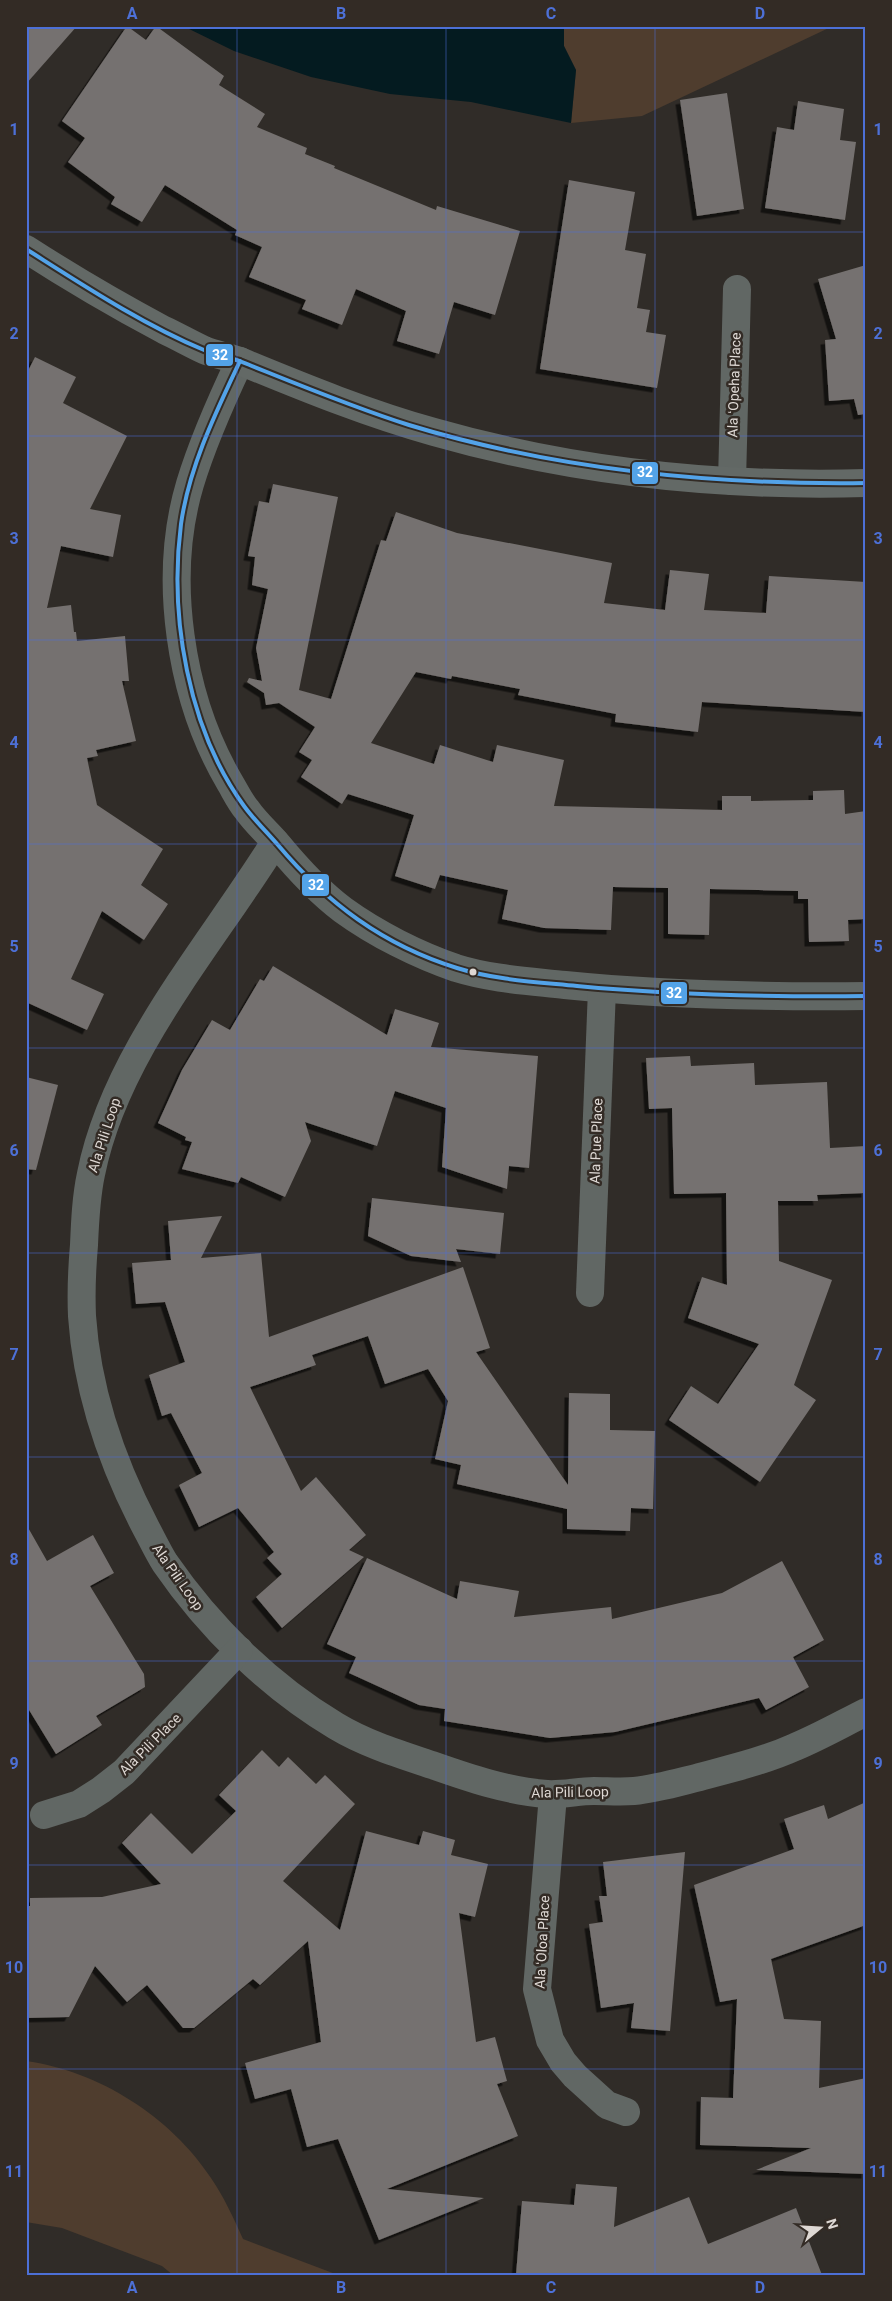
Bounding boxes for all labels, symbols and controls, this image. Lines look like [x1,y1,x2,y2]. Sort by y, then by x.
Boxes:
text: A [127,4,138,23]
text: B [336,4,346,23]
text: C [546,4,556,23]
text: D [755,4,765,23]
text: 1 [9,120,19,139]
text: 1 [873,120,883,139]
text: 2 [9,324,19,343]
text: 2 [873,324,883,343]
street label: Ala ʻOpeha Place [724,332,744,438]
line badge: 32 [205,343,234,367]
text: 32 [212,347,228,363]
line badge: 32 [631,461,659,485]
text: 32 [637,464,653,480]
text: 3 [9,529,19,548]
text: 3 [873,529,883,548]
text: 4 [9,733,19,752]
text: 4 [873,733,883,752]
line badge: 32 [301,873,330,897]
text: 32 [308,877,324,893]
text: 5 [9,937,19,956]
text: 5 [873,937,883,956]
unlabelled marker [468,967,478,977]
line badge: 32 [660,981,688,1005]
text: 32 [666,985,682,1001]
street label: Ala Pili Loop [84,1096,124,1174]
street label: Ala Pue Place [587,1098,605,1184]
text: 6 [9,1141,19,1160]
text: 6 [873,1141,883,1160]
text: 7 [9,1345,19,1364]
text: 7 [873,1345,883,1364]
street label: Ala Pili Loop [149,1541,207,1613]
text: 8 [9,1550,19,1569]
text: 8 [873,1550,883,1569]
street label: Ala Pili Place [116,1710,184,1778]
text: 9 [9,1754,19,1773]
text: 9 [873,1754,883,1773]
street label: Ala Pili Loop [531,1783,609,1801]
street label: Ala ʻOloa Place [532,1895,552,1989]
text: 10 [5,1958,23,1977]
text: 10 [869,1958,887,1977]
text: 11 [5,2162,23,2181]
text: 11 [869,2162,887,2181]
north arrow [794,2204,844,2254]
text: N [823,2217,842,2231]
text: A [127,2278,138,2297]
text: B [336,2278,346,2297]
text: C [546,2278,556,2297]
text: D [755,2278,765,2297]

